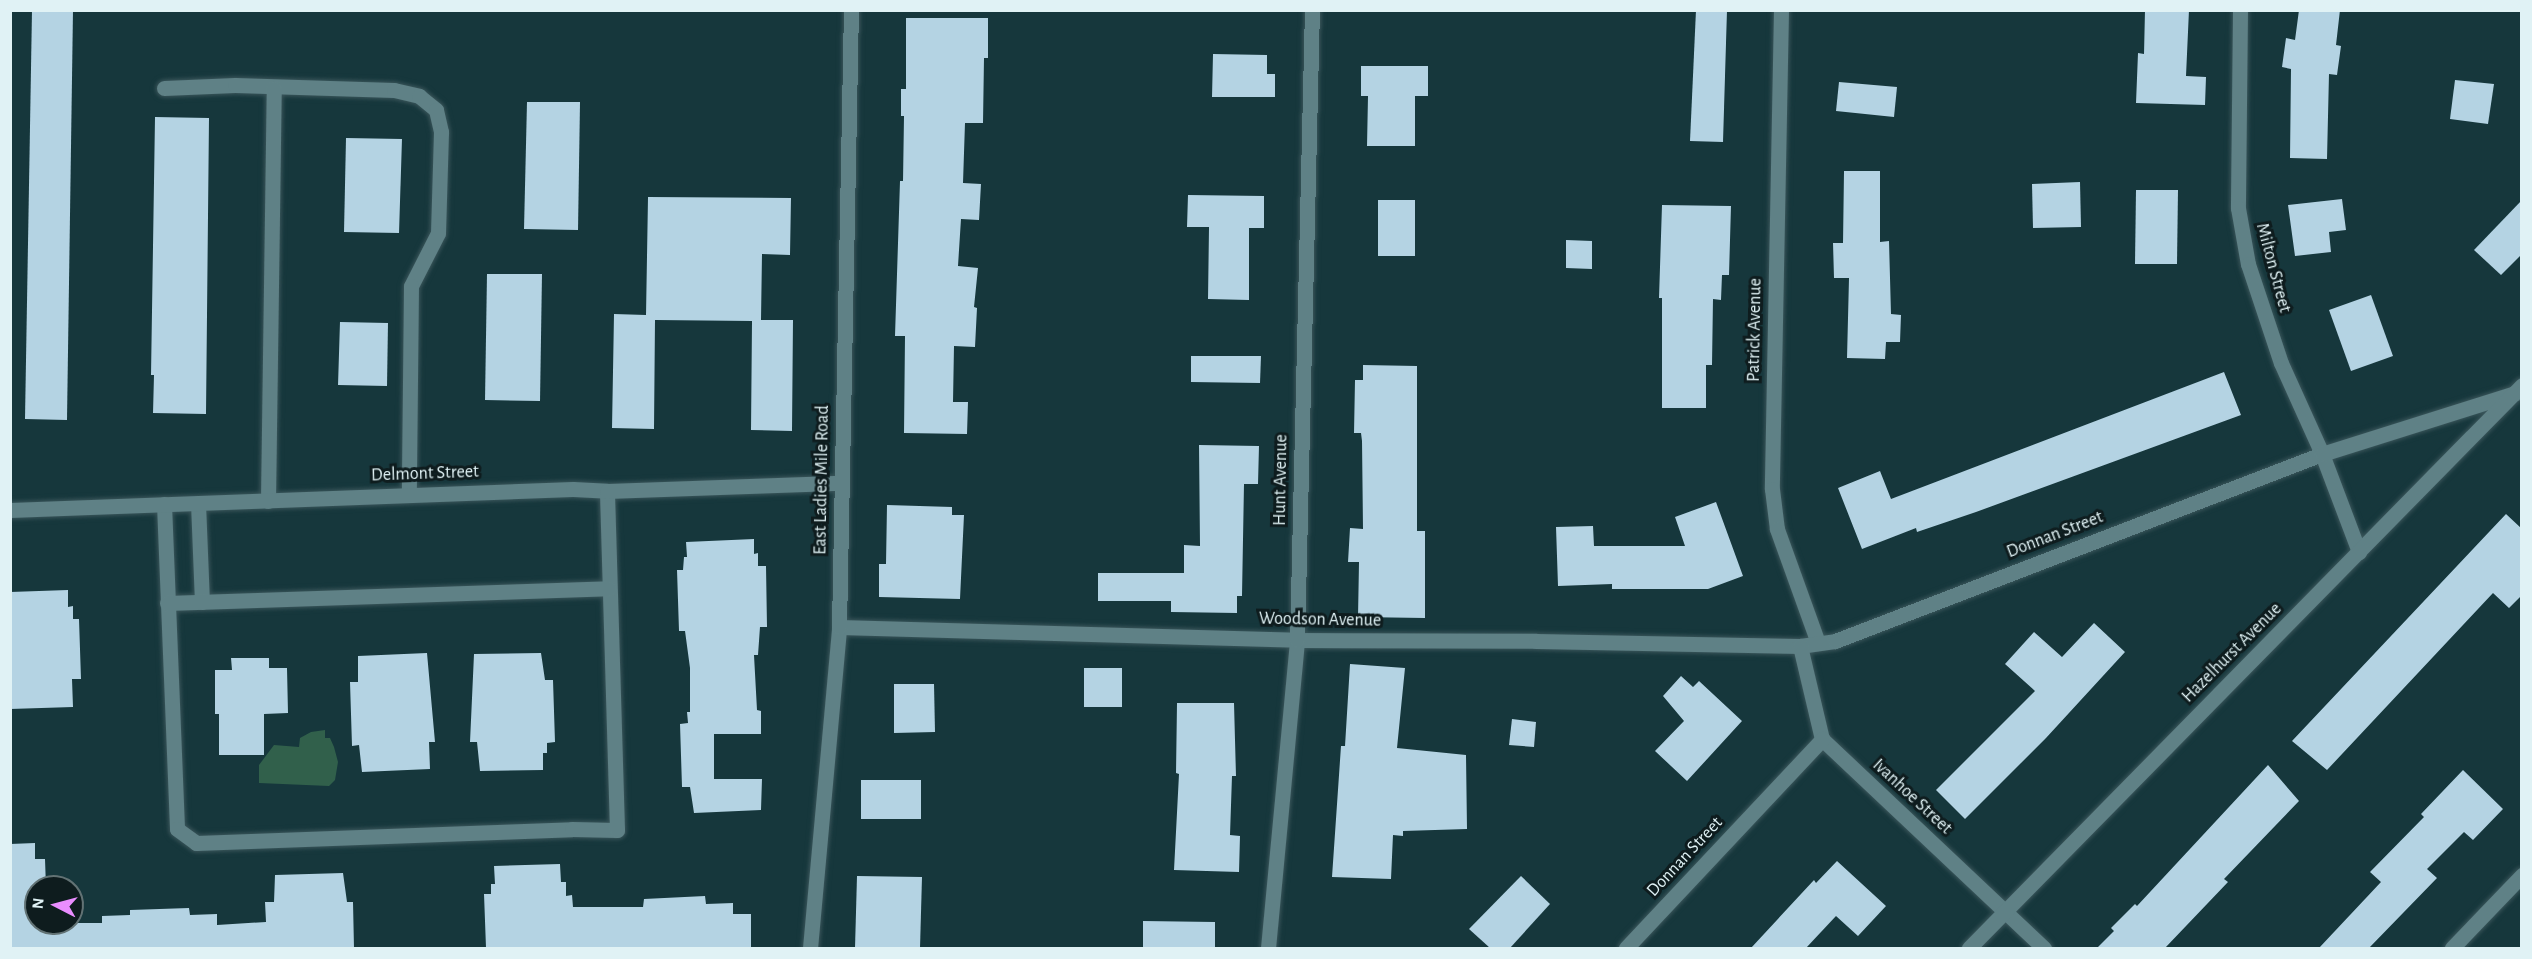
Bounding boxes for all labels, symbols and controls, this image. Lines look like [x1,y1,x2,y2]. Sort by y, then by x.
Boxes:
street label: Milton Street [2251,221,2295,315]
street label: Patrick Avenue [1743,278,1767,382]
street label: East Ladies Mile Road [810,405,834,555]
street label: Hunt Avenue [1269,434,1293,526]
street label: Delmont Street [371,461,479,487]
street label: Donnan Street [2004,507,2106,563]
street label: Hazelhurst Avenue [2178,599,2286,707]
street label: Woodson Avenue [1259,608,1381,632]
street label: Ivanhoe Street [1868,755,1956,839]
street label: Donnan Street [1643,813,1727,901]
north arrow [24,875,84,935]
text: N [30,897,47,910]

